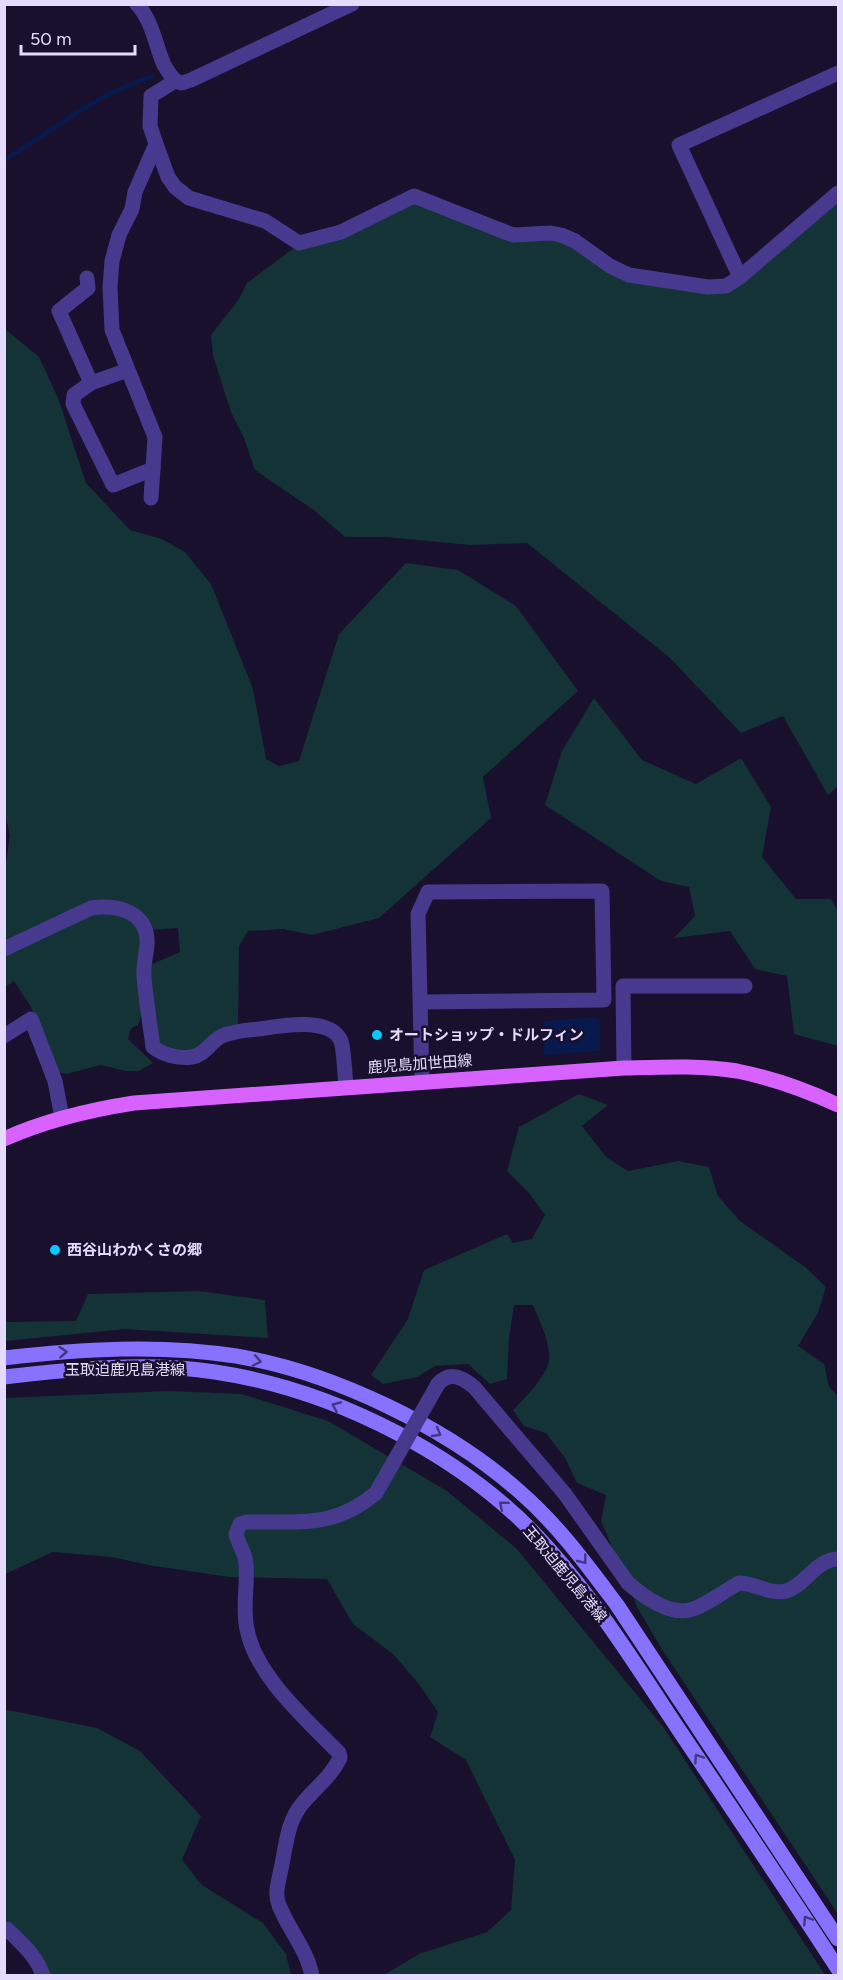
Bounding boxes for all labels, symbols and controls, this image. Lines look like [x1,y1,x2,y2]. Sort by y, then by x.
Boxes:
scale bar [21,18,135,56]
text: 50 m [30,28,72,50]
place label: オートショップ・ドルフィン [389,1026,584,1044]
marker: オートショップ・ドルフィン [370,1028,384,1042]
street label: 鹿児島加世田線 [367,1051,473,1077]
place label: 西谷山わかくさの郷 [67,1241,202,1259]
marker: 西谷山わかくさの郷 [48,1243,62,1257]
one-way arrow [58,1345,67,1358]
one-way arrow [252,1354,262,1367]
street label: 玉取迫鹿児島港線 [65,1361,185,1379]
one-way arrow [331,1401,342,1413]
one-way arrow [431,1426,441,1438]
one-way arrow [499,1501,510,1512]
street label: 玉取迫鹿児島港線 [520,1522,610,1626]
one-way arrow [576,1553,587,1564]
one-way arrow [694,1754,705,1765]
one-way arrow [802,1916,814,1926]

